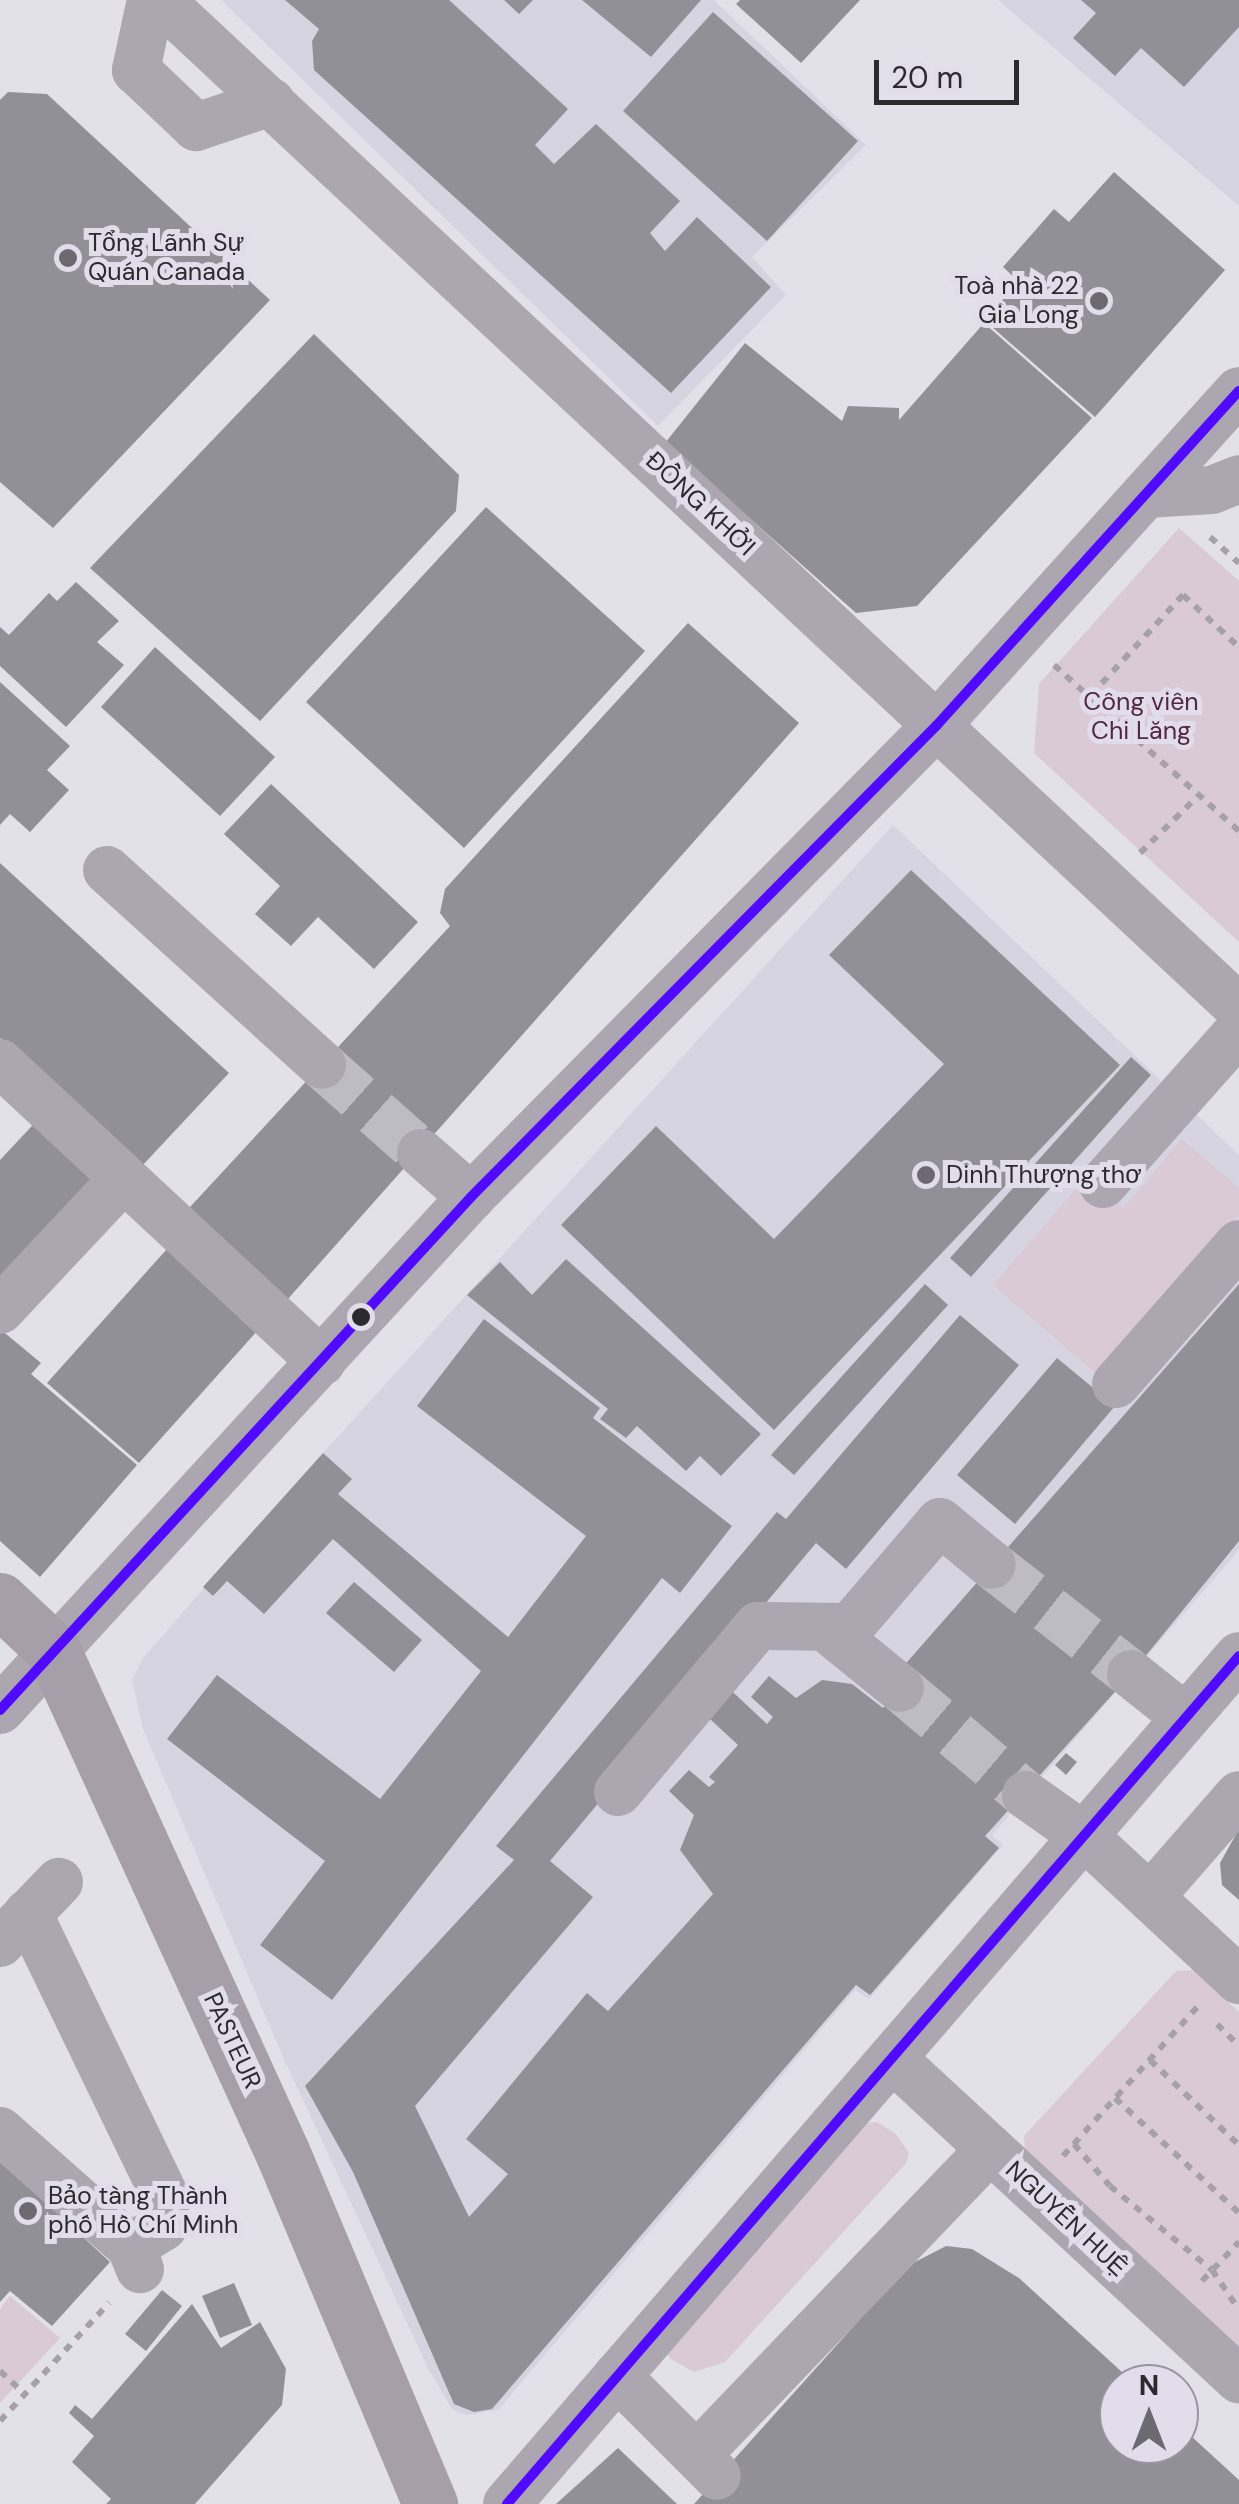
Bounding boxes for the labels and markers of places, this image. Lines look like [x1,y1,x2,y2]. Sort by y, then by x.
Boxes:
place label: Tổng Lãnh Sự Quán Canada [88,229,245,288]
marker: Tổng Lãnh Sự Quán Canada [57,247,79,269]
place label: Toà nhà 22 Gia Long [954,272,1079,331]
marker: Toà nhà 22 Gia Long [1088,290,1110,312]
place label: Dinh Thượng thơ [946,1160,1142,1190]
marker: Dinh Thượng thơ [915,1164,937,1186]
unlabelled marker [351,1307,371,1327]
place label: Bảo tàng Thành phố Hồ Chí Minh [48,2182,238,2241]
marker: Bảo tàng Thành phố Hồ Chí Minh [17,2200,39,2222]

